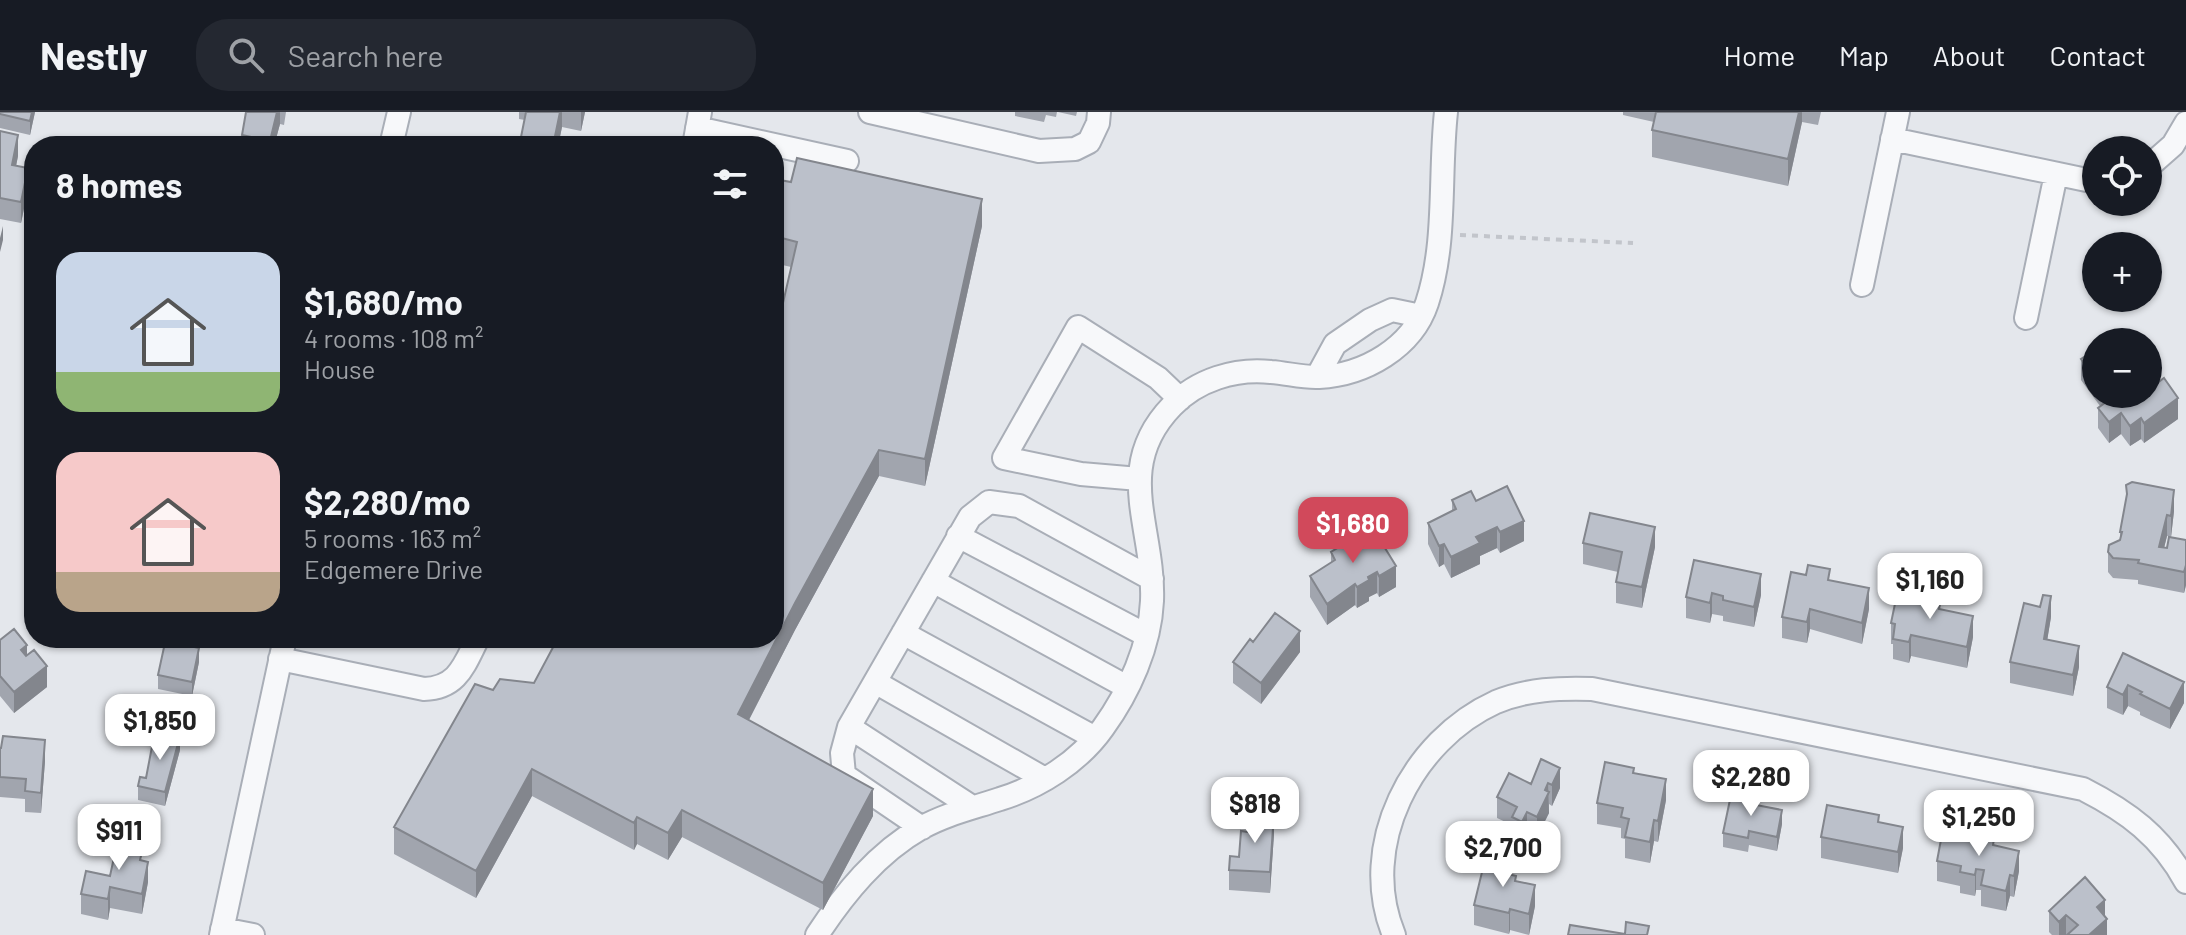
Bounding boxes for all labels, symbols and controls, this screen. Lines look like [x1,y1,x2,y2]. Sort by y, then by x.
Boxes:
search box [196,19,756,91]
text: Nestly [40,32,148,78]
icon: search [224,33,268,77]
text: Search here [288,37,444,73]
text: Home [1724,38,1795,72]
text: Map [1839,38,1889,72]
text: About [1933,38,2005,72]
text: Contact [2049,38,2146,72]
map controls [2082,136,2162,408]
button: locate [2082,136,2162,216]
icon: filters [708,162,752,206]
text: 8 homes [56,164,182,205]
button: + [2082,232,2162,312]
text: $1,680/mo [304,281,463,322]
icon: home [120,284,216,380]
text: 4 rooms · 108 m² [304,322,484,353]
button: − [2082,328,2162,408]
text: House [304,353,375,384]
text: $2,280/mo [304,481,471,522]
icon: home [120,484,216,580]
pin: $1,680 [1288,497,1418,565]
text: $1,680 [1316,507,1390,538]
text: 5 rooms · 163 m² [304,522,481,553]
text: Edgemere Drive [304,553,483,584]
pin: $1,160 [1865,553,1995,621]
text: $1,160 [1896,563,1964,594]
pin: $1,850 [95,694,225,762]
text: $1,850 [123,704,197,735]
pin: $2,280 [1686,750,1816,818]
text: $2,280 [1711,760,1791,791]
pin: $818 [1208,777,1302,845]
text: $818 [1229,787,1281,818]
pin: $1,250 [1914,790,2044,858]
text: $1,250 [1942,800,2016,831]
pin: $911 [72,804,166,872]
text: $911 [96,814,142,845]
pin: $2,700 [1438,821,1568,889]
text: $2,700 [1464,831,1542,862]

